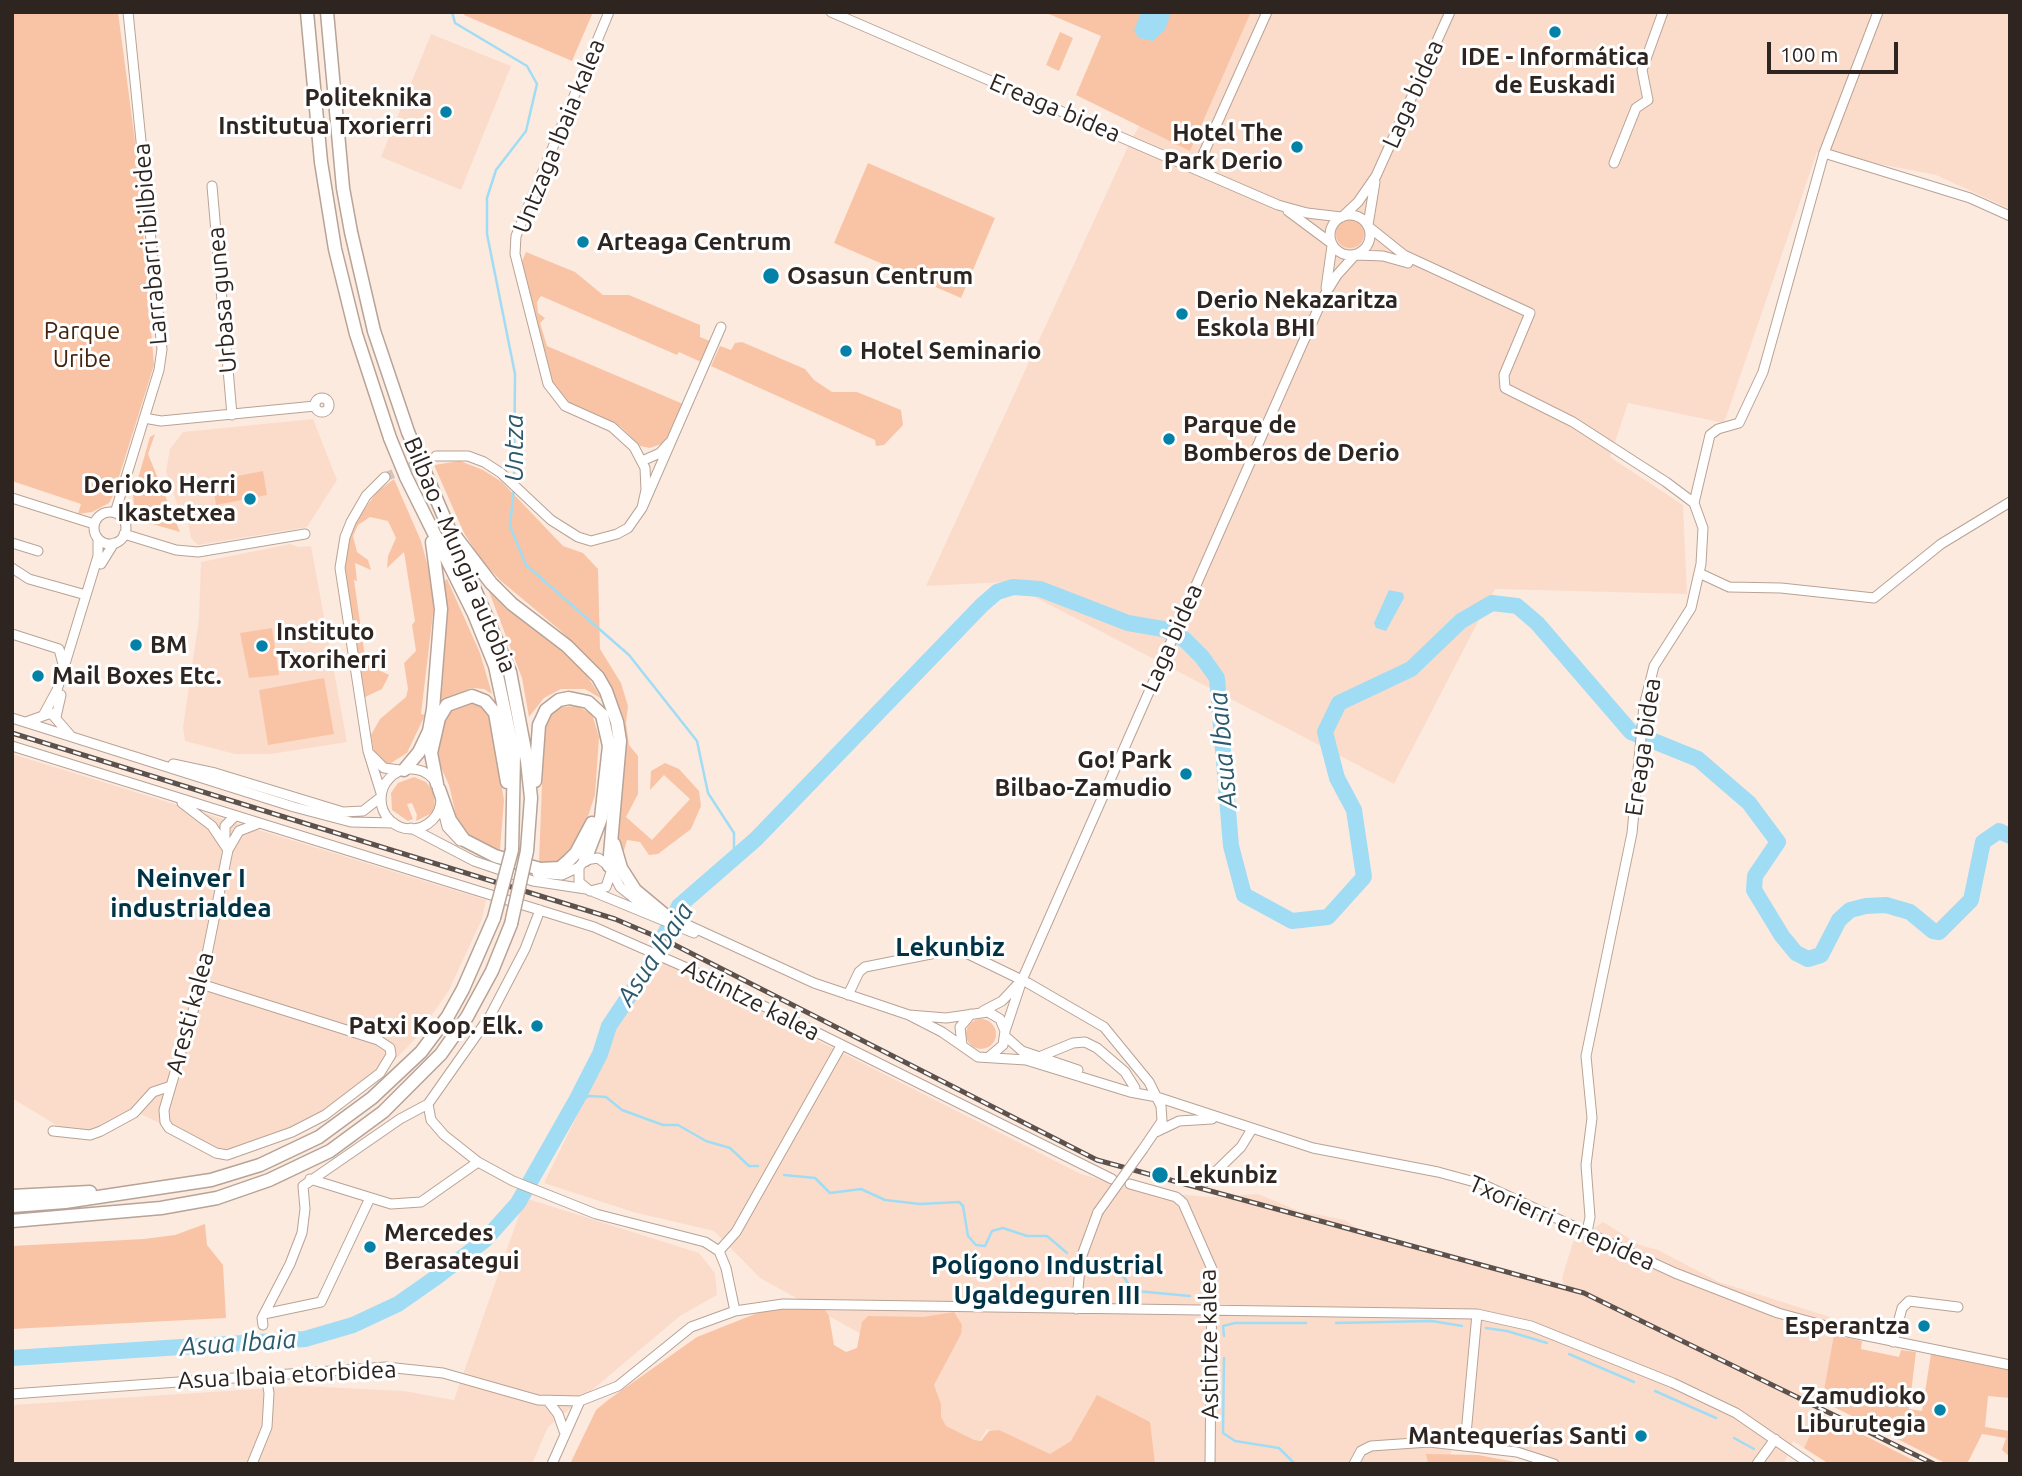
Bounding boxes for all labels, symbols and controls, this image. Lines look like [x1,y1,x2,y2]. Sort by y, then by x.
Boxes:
marker: IDE - Informática de Euskadi [1547,24,1563,40]
scale bar [1770,28,1901,72]
street label: Untzaga Ibaia kalea [507,35,611,237]
street label: Laga bidea [1376,35,1450,153]
text: 100 m [1780,42,1838,66]
place label: IDE - Informática de Euskadi [1461,43,1649,99]
street label: Ereaga bidea [985,68,1125,148]
place label: Politeknika Institutua Txorierri [218,84,432,140]
marker: Politeknika Institutua Txorierri [438,104,454,120]
place label: Hotel The Park Derio [1164,119,1283,175]
marker: Hotel The Park Derio [1289,139,1305,155]
street label: Larrabarri ibilbidea [127,142,173,346]
street label: Urbasa gunea [201,226,243,374]
place label: Arteaga Centrum [597,228,791,256]
marker: Arteaga Centrum [575,234,591,250]
place label: Osasun Centrum [787,262,973,290]
marker: Osasun Centrum [761,266,781,286]
place label: Derio Nekazaritza Eskola BHI [1196,286,1398,342]
marker: Derio Nekazaritza Eskola BHI [1174,306,1190,322]
park label: Parque Uribe [44,317,120,373]
place label: Hotel Seminario [860,337,1041,365]
marker: Hotel Seminario [838,343,854,359]
place label: Parque de Bomberos de Derio [1183,411,1400,467]
water label: Untza [498,414,530,482]
marker: Parque de Bomberos de Derio [1161,431,1177,447]
street label: Bilbao - Mungia autobia [397,433,523,677]
place label: Derioko Herri Ikastetxea [83,471,236,527]
marker: Derioko Herri Ikastetxea [242,491,258,507]
street label: Laga bidea [1135,579,1209,697]
place label: Instituto Txoriherri [276,618,387,674]
place label: BM [150,631,187,659]
marker: BM [128,637,144,653]
marker: Instituto Txoriherri [254,638,270,654]
place label: Mail Boxes Etc. [52,662,222,690]
marker: Mail Boxes Etc. [30,668,46,684]
street label: Ereaga bidea [1619,676,1667,818]
water label: Asua Ibaia [1202,690,1244,810]
place label: Go! Park Bilbao-Zamudio [995,746,1172,802]
marker: Go! Park Bilbao-Zamudio [1178,766,1194,782]
district label: Neinver I industrialdea [110,862,272,924]
water label: Asua Ibaia [610,896,700,1012]
district label: Lekunbiz [895,931,1005,963]
street label: Aresti kalea [160,949,220,1077]
street label: Astintze kalea [677,953,825,1047]
place label: Patxi Koop. Elk. [348,1012,523,1040]
marker: Patxi Koop. Elk. [529,1018,545,1034]
place label: Lekunbiz [1176,1161,1277,1189]
marker: Lekunbiz [1150,1165,1170,1185]
street label: Txorierri errepidea [1464,1169,1660,1277]
place label: Mercedes Berasategui [384,1219,519,1275]
marker: Mercedes Berasategui [362,1239,378,1255]
district label: Polígono Industrial Ugaldeguren III [931,1249,1163,1310]
street label: Astintze kalea [1193,1268,1225,1420]
place label: Esperantza [1785,1312,1910,1340]
marker: Esperantza [1916,1318,1932,1334]
water label: Asua Ibaia [179,1323,297,1363]
street label: Asua Ibaia etorbidea [177,1355,397,1395]
place label: Zamudioko Liburutegia [1796,1382,1926,1438]
marker: Zamudioko Liburutegia [1932,1402,1948,1418]
place label: Mantequerías Santi [1408,1422,1627,1450]
marker: Mantequerías Santi [1633,1428,1649,1444]

